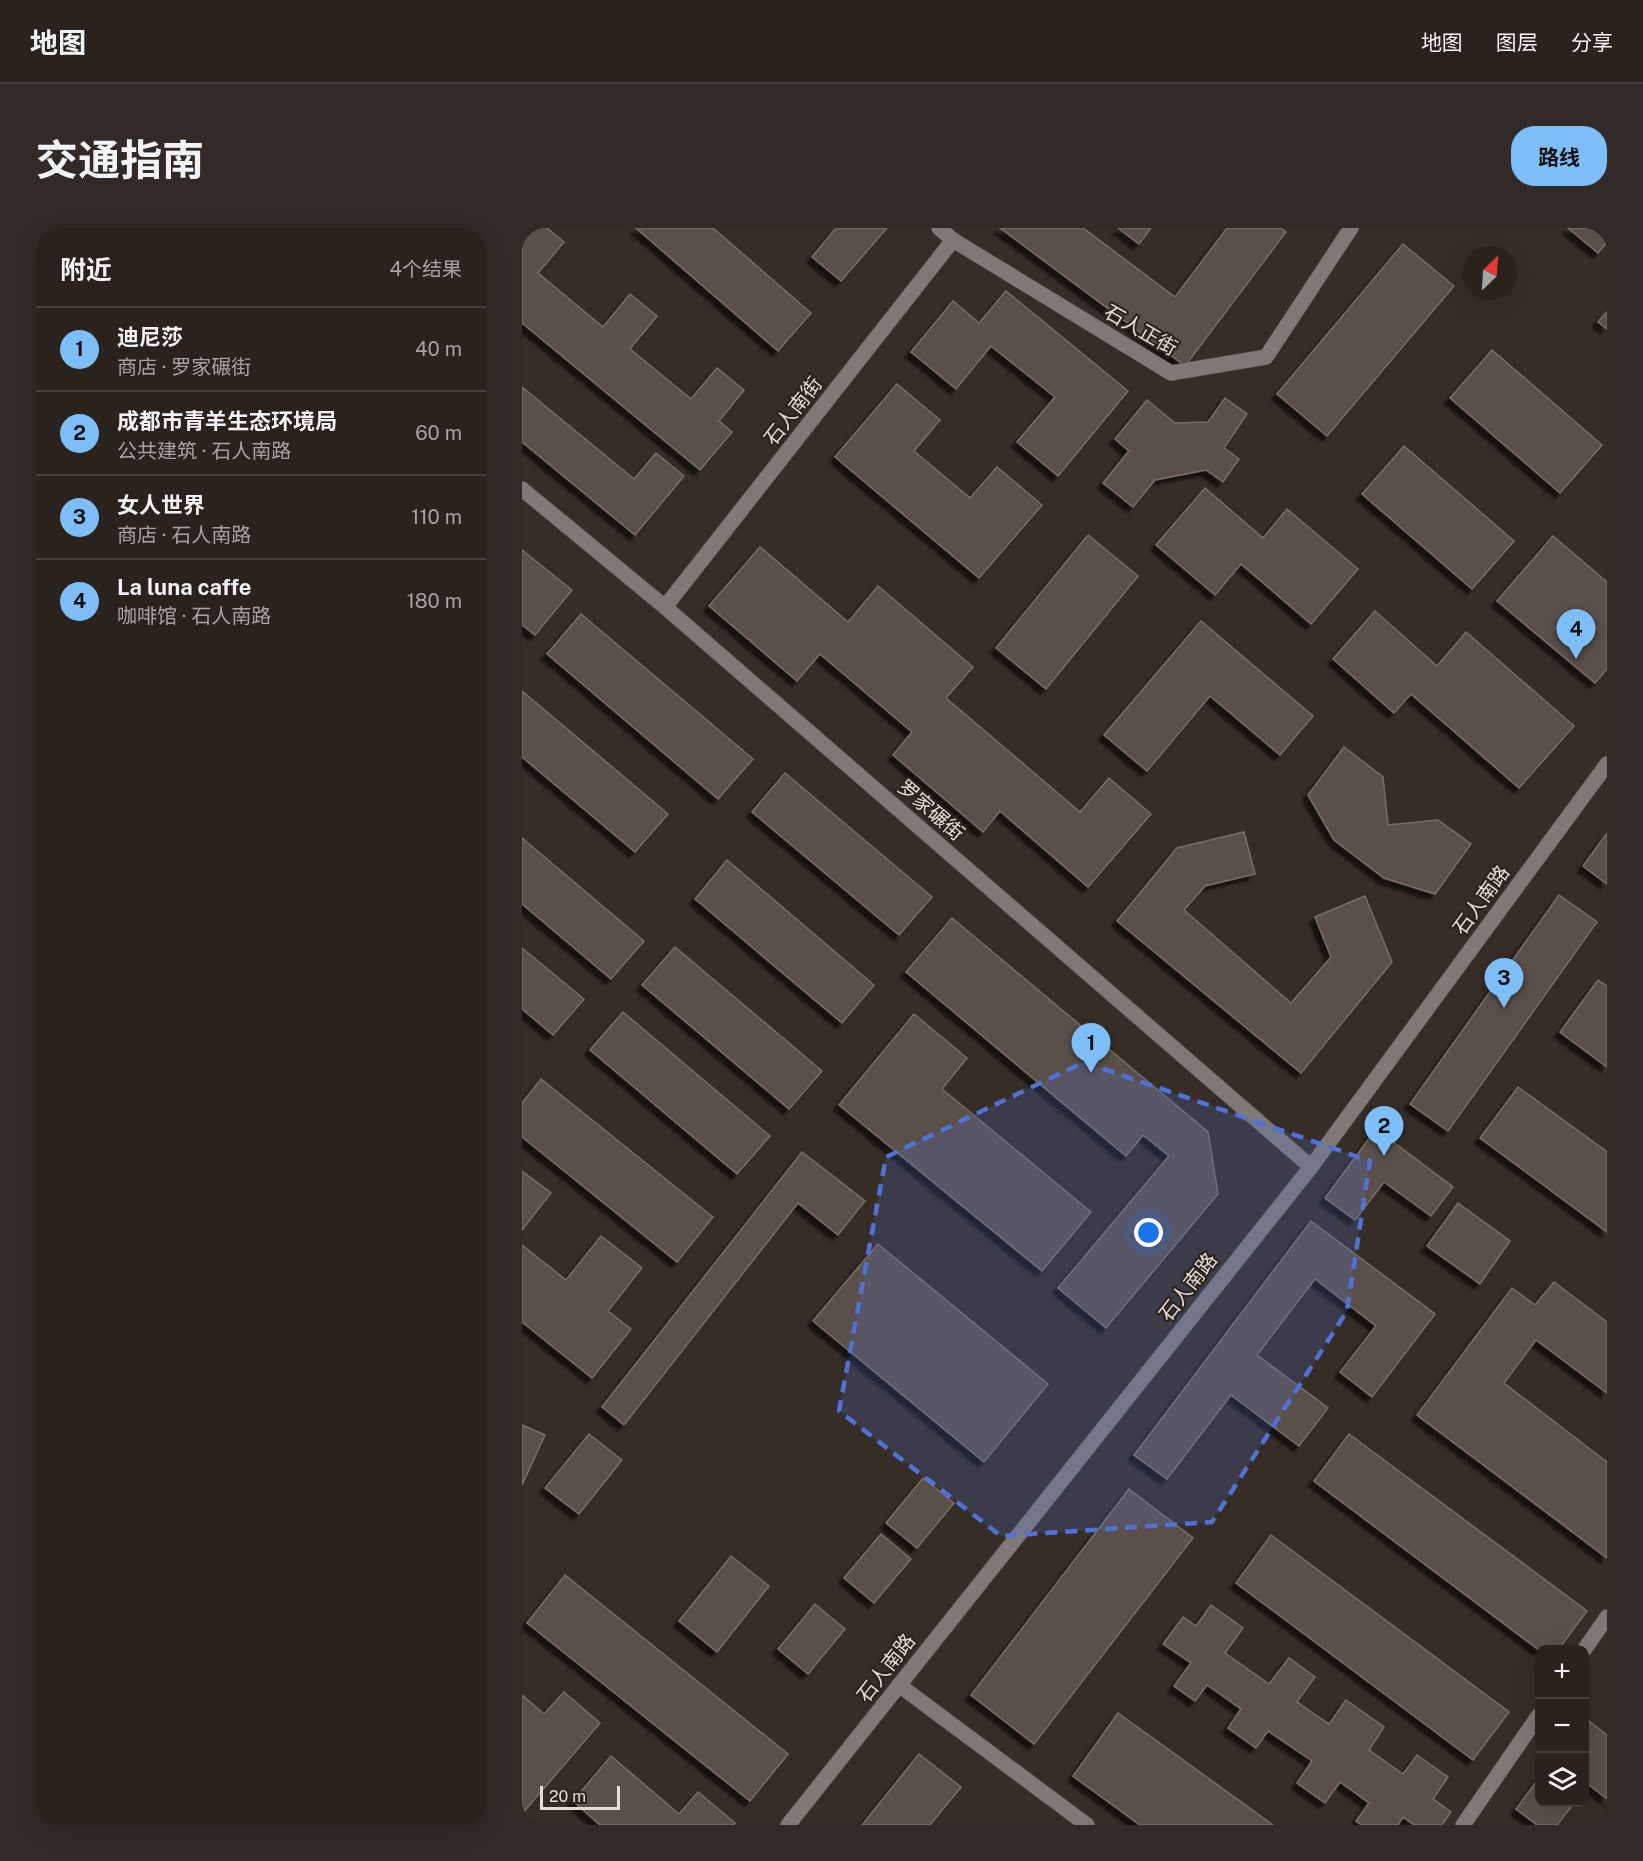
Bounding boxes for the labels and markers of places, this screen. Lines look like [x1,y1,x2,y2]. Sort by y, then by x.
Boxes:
pin: 4 [1556,610,1596,659]
pin: 3 [1484,958,1524,1008]
pin: 1 [1072,1024,1110,1073]
pin: 2 [1364,1106,1404,1156]

